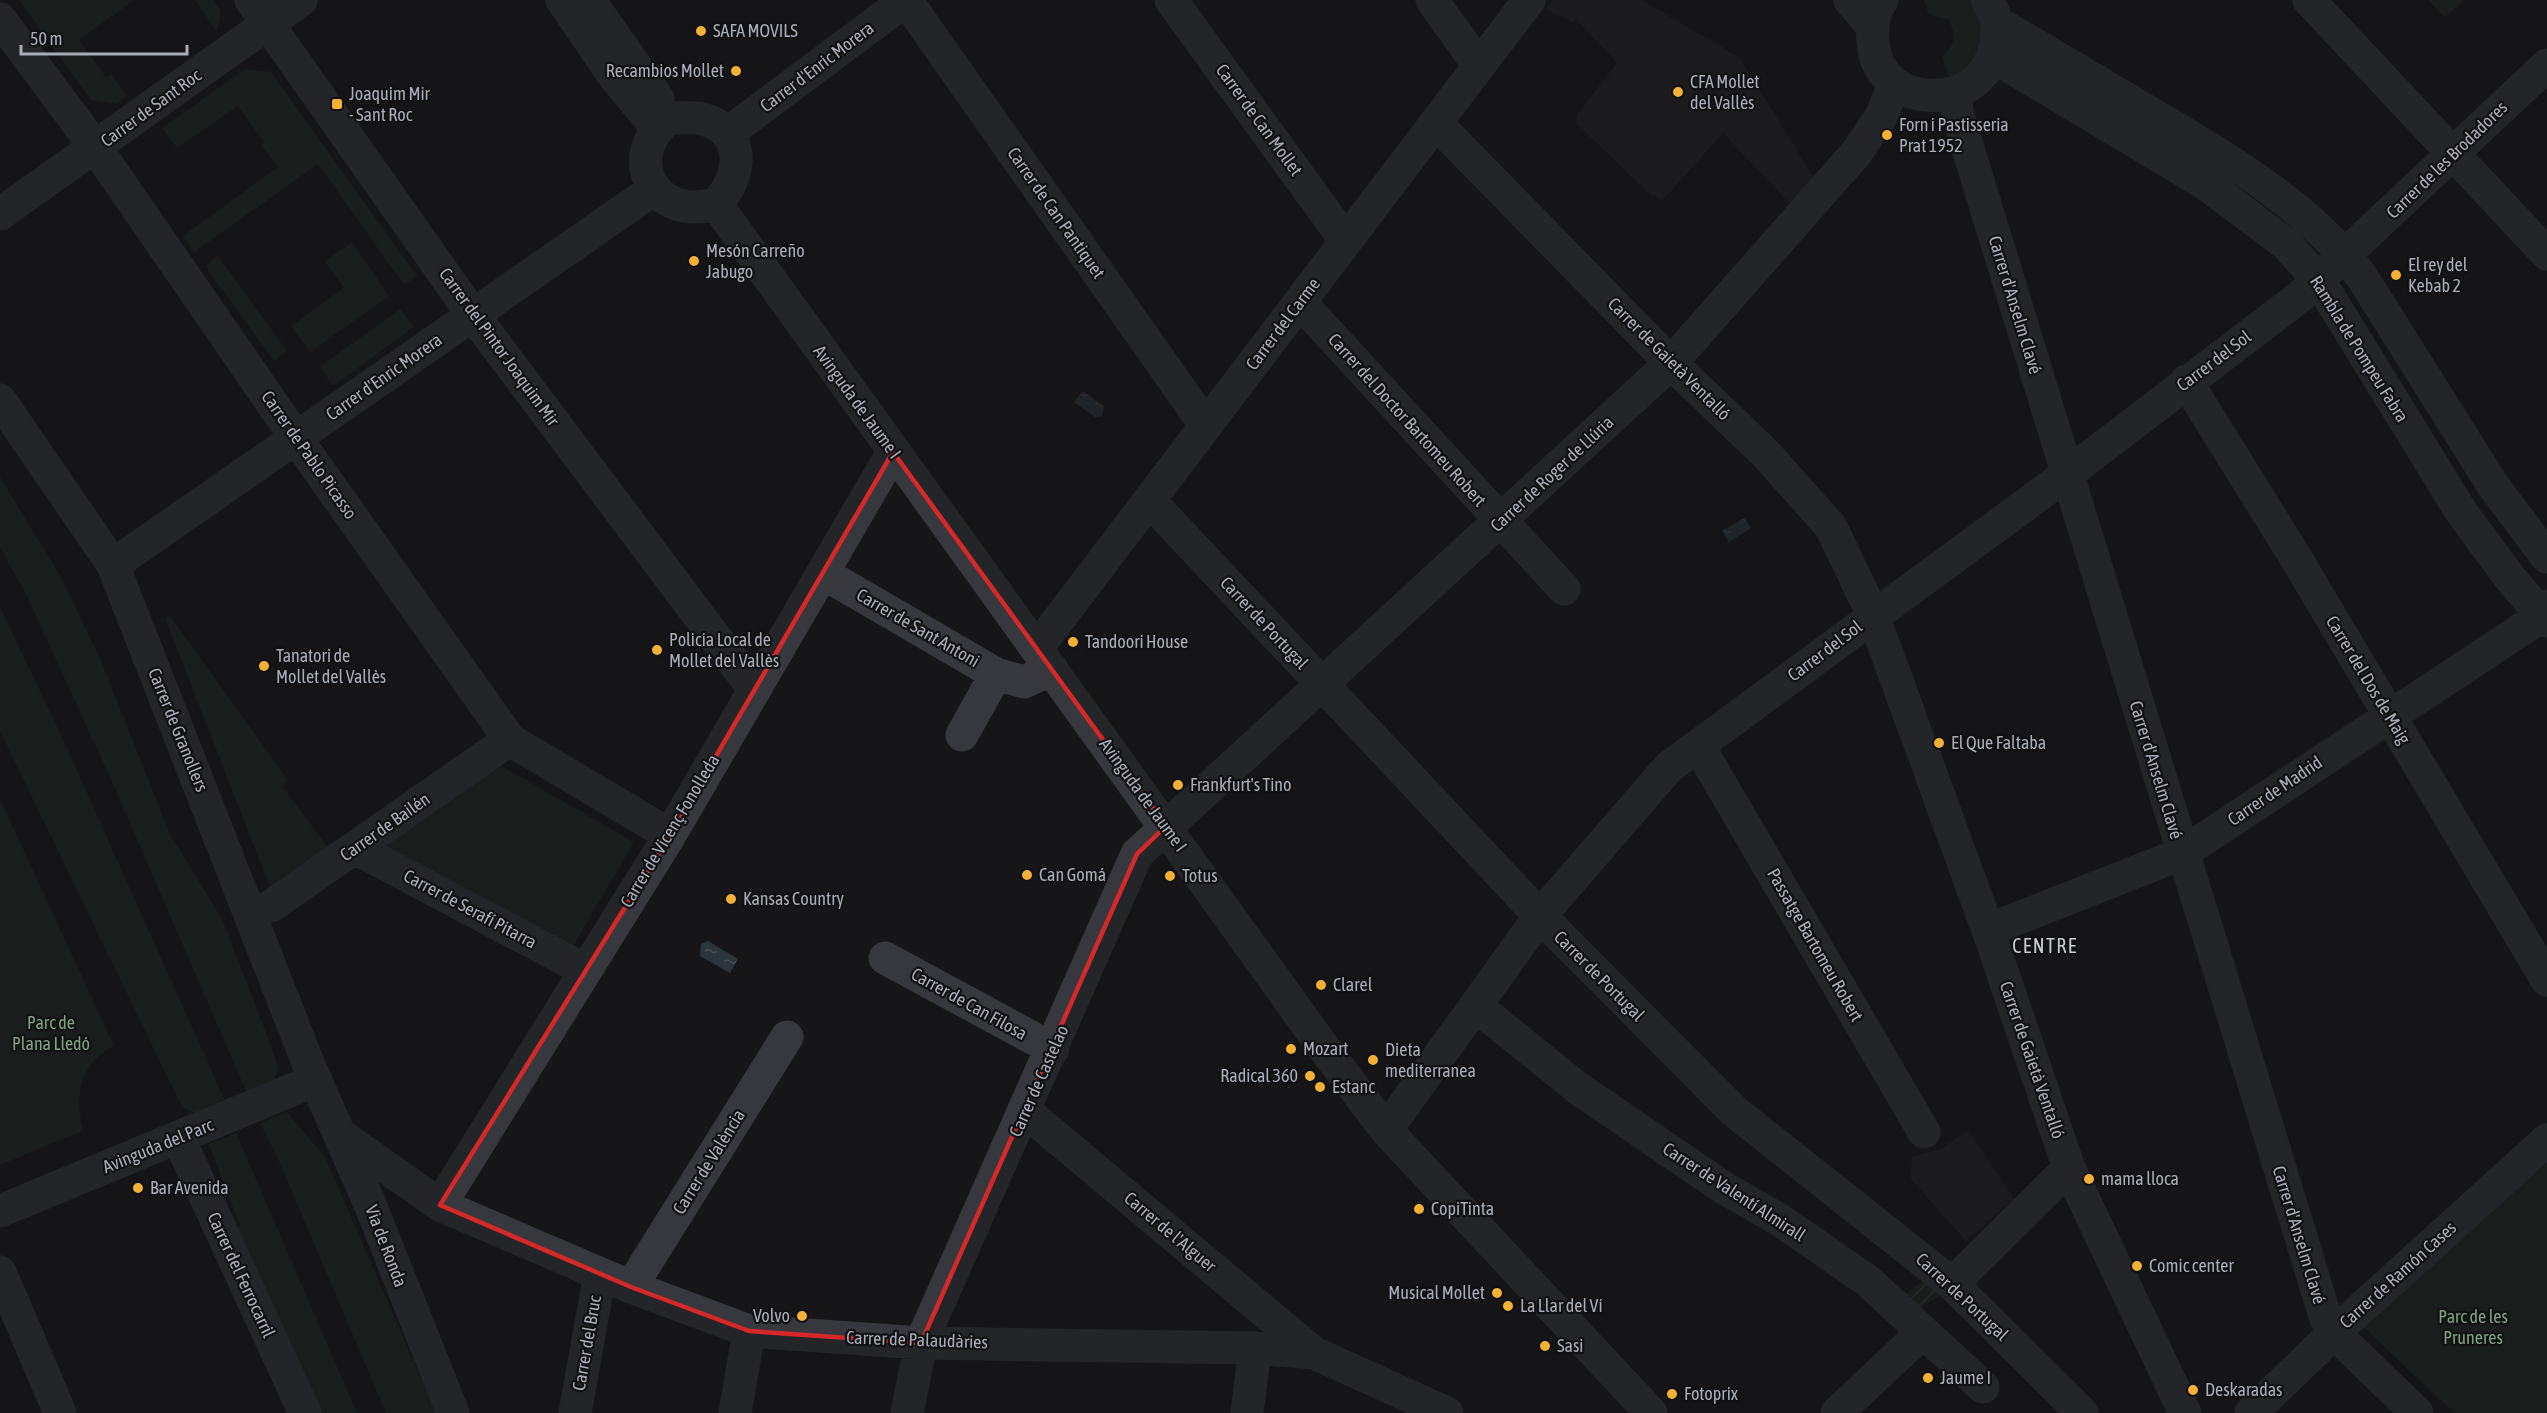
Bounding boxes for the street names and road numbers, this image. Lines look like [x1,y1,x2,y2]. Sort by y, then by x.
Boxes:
street label: Carrer d'Enric Morera [756,17,878,116]
street label: Carrer de Can Mollet [1212,60,1307,180]
street label: Carrer de Sant Roc [97,64,205,151]
street label: Carrer de les Brodadores [2382,97,2511,223]
street label: Carrer de Can Pantiquet [1003,143,1110,282]
street label: Carrer d'Anselm Clavé [1984,233,2046,377]
street label: Carrer del Pintor Joaquim Mir [435,263,564,430]
street label: Rambla de Pompeu Fabra [2306,272,2413,426]
street label: Carrer del Carme [1241,273,1324,374]
street label: Carrer de Gaietà Ventalló [1604,293,1735,424]
street label: Carrer del Sol [2172,326,2255,395]
street label: Carrer d'Enric Morera [322,329,446,424]
street label: Carrer del Doctor Bartomeu Robert [1324,329,1491,511]
street label: Avinguda de Jaume I [809,341,906,463]
street label: Carrer de Pablo Picasso [257,386,362,523]
street label: Carrer de Roger de Llúria [1486,411,1617,536]
street label: Carrer de Portugal [1216,572,1313,673]
street label: Carrer de Sant Antoni [853,584,983,671]
street label: Carrer del Dos de Maig [2322,612,2415,748]
street label: Carrer del Sol [1783,616,1866,685]
street label: Carrer de Granollers [144,665,213,795]
street label: Carrer d'Anselm Clavé [2125,698,2187,842]
street label: Avinguda de Jaume I [1095,734,1192,856]
street label: Carrer de Vicenç Fonolleda [616,750,724,911]
street label: Carrer de Madrid [2224,751,2326,830]
street label: Carrer de Bailén [336,788,434,865]
street label: Passatge Bartomeu Robert [1763,864,1868,1025]
street label: Carrer de Serafí Pitarra [400,865,540,952]
street label: Carrer de Portugal [1550,926,1649,1025]
street label: Carrer de Can Filosa [908,963,1031,1044]
street label: Carrer de Gaietà Ventalló [1996,978,2069,1141]
street label: Carrer de Castelao [1005,1022,1073,1140]
street label: Carrer de València [668,1105,749,1218]
street label: Avinguda del Parc [99,1114,217,1177]
street label: Carrer de Valentí Almirall [1659,1138,1810,1246]
street label: Carrer d'Anselm Clavé [2268,1163,2330,1307]
street label: Carrer de l'Alguer [1120,1187,1221,1276]
street label: Via de Ronda [361,1202,412,1290]
street label: Carrer del Ferrocarril [203,1209,280,1341]
street label: Carrer de Ramón Cases [2335,1217,2460,1332]
street label: Carrer de Portugal [1912,1248,2013,1345]
street label: Carrer del Bruc [568,1293,605,1392]
street label: Carrer de Palaudàries [846,1327,988,1352]

